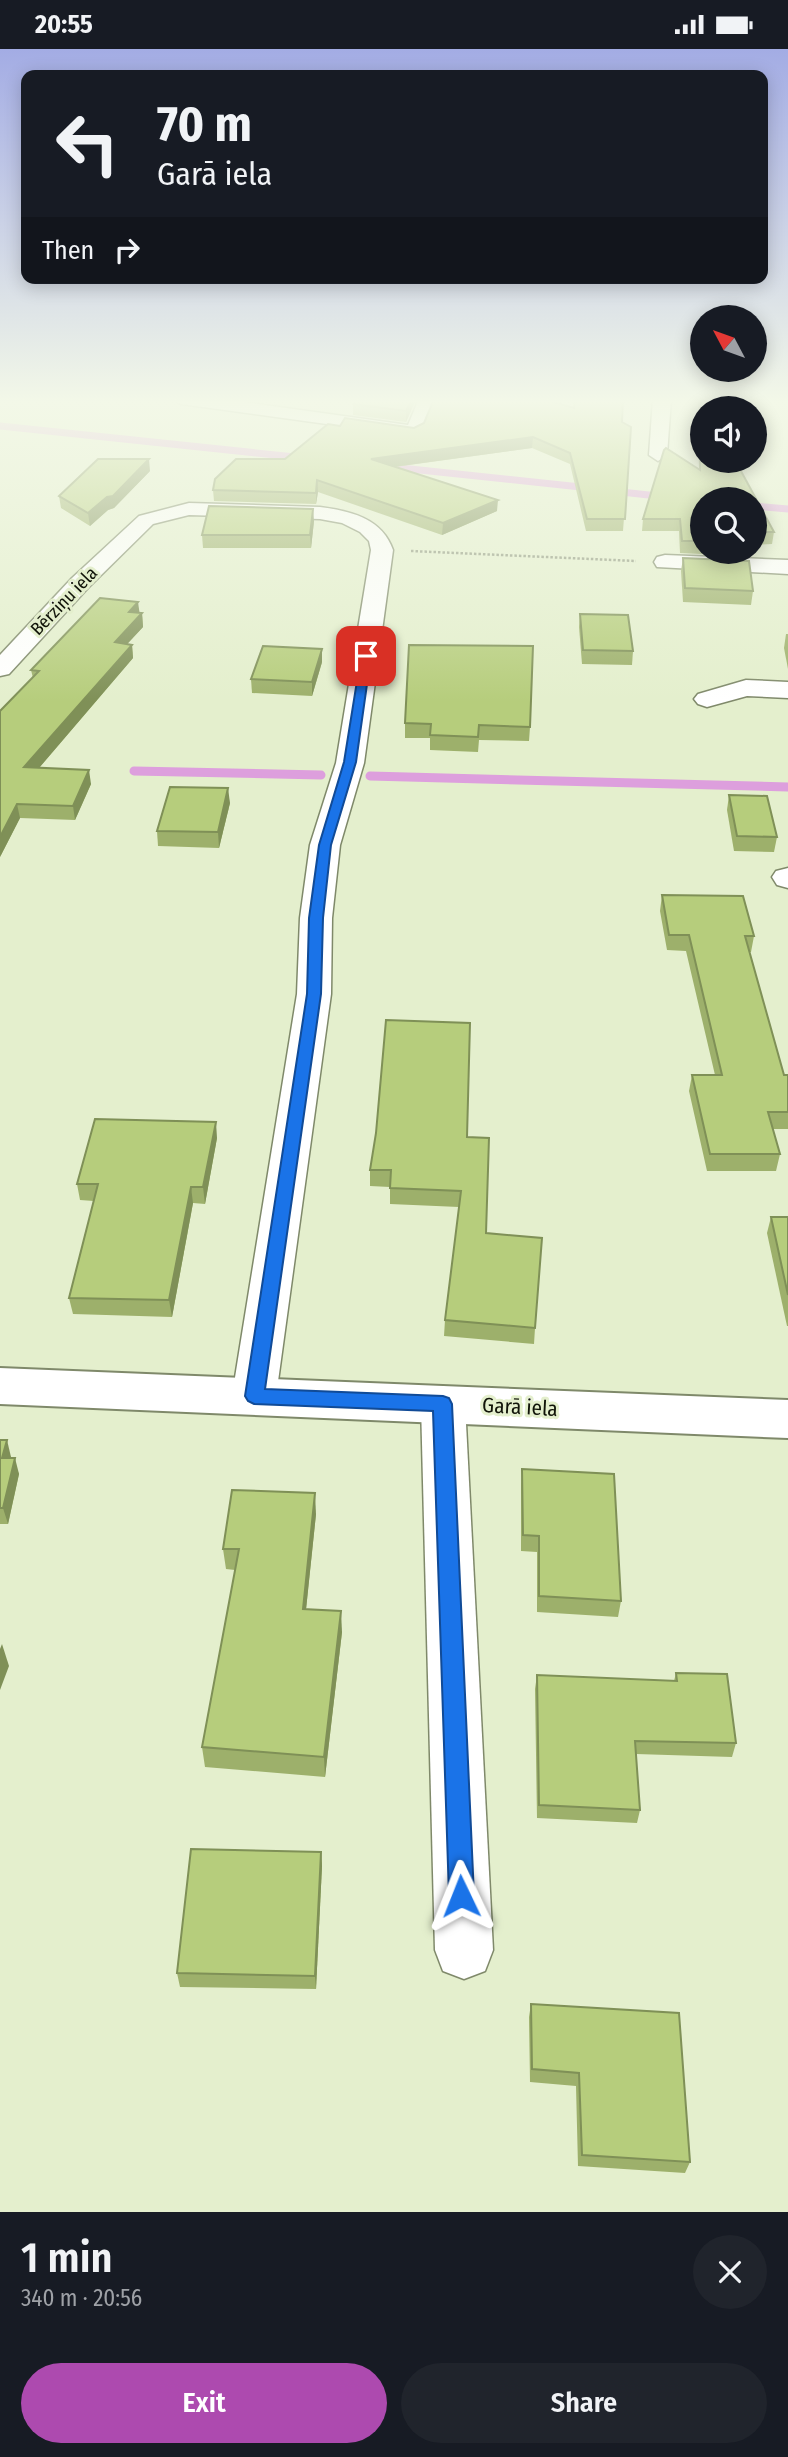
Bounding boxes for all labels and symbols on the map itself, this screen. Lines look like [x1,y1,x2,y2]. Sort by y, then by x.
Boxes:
north arrow [690,305,766,381]
street label: Bērziņu iela [26,562,102,640]
pin [336,626,396,686]
street label: Garā iela [482,1392,558,1422]
position arrow [424,1859,498,1933]

